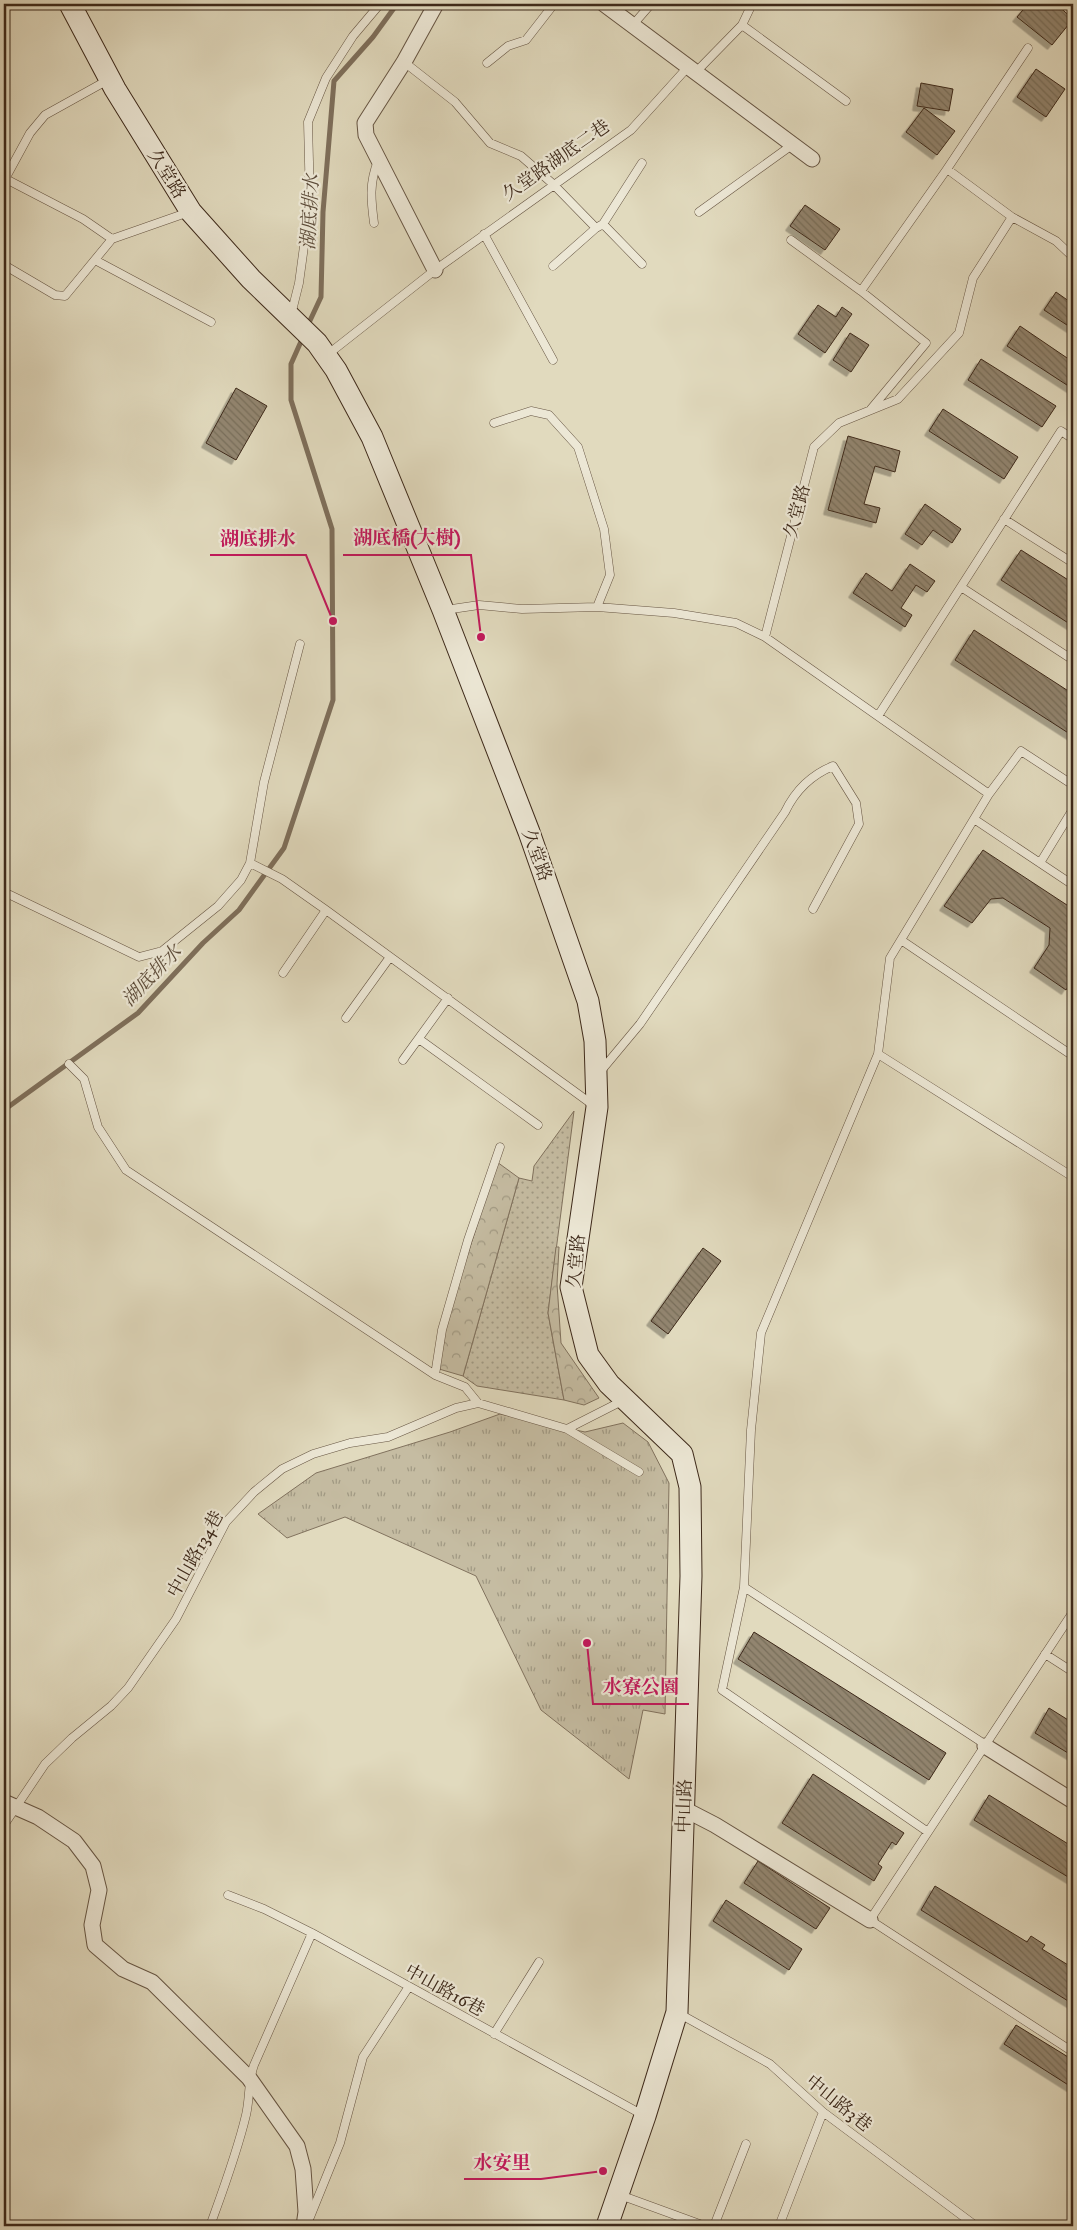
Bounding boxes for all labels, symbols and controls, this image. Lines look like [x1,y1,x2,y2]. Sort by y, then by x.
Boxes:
street label: 久堂路湖底二巷 [499,116,614,206]
street label: 久堂路 [143,146,190,203]
water label: 湖底排水 [297,172,324,251]
street label: 久堂路 [780,482,816,540]
callout: 湖底排水 [210,521,306,555]
callout: 湖底橋(大樹) [343,521,471,555]
text: 湖底橋(大樹) [353,527,461,550]
text: 湖底排水 [220,528,296,551]
street label: 久堂路 [516,826,556,884]
water label: 湖底排水 [117,939,188,1011]
street label: 久堂路 [564,1233,590,1289]
street label: 中山路134巷 [163,1507,229,1602]
callout: 水寮公園 [593,1670,689,1704]
text: 水寮公園 [603,1676,679,1699]
street label: 中山路 [673,1779,697,1833]
street label: 中山路16巷 [401,1960,488,2022]
street label: 中山路3巷 [801,2070,876,2137]
callout: 水安里 [464,2145,541,2179]
text: 水安里 [473,2152,531,2175]

